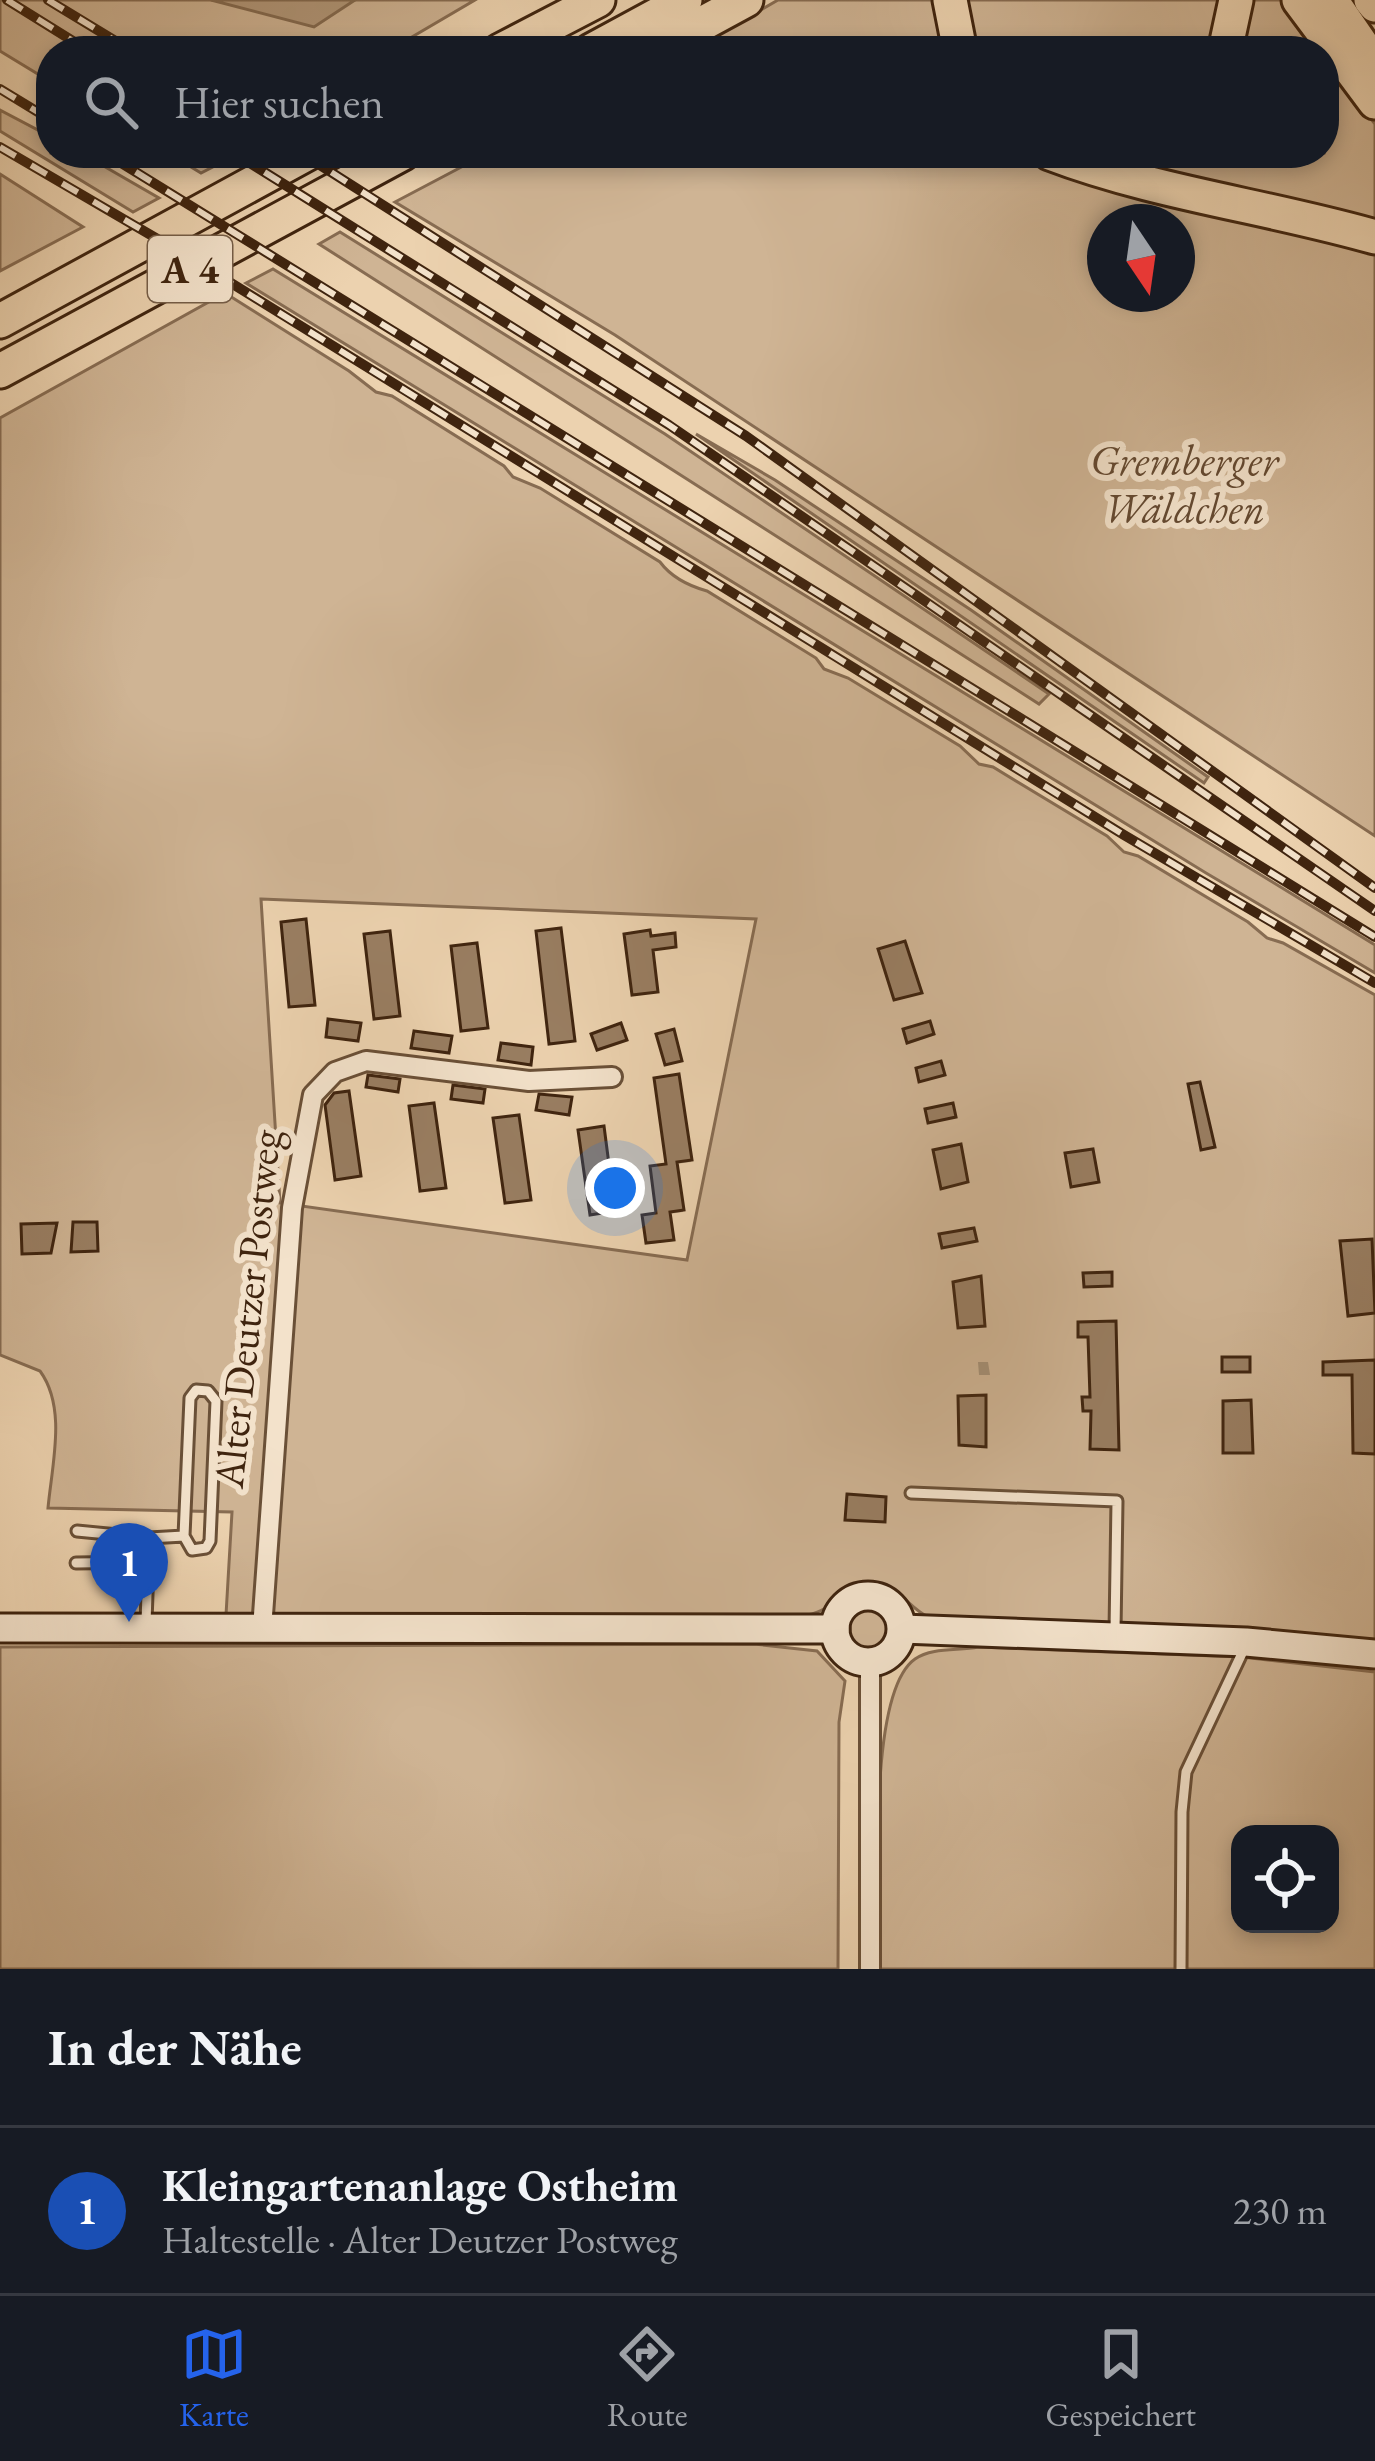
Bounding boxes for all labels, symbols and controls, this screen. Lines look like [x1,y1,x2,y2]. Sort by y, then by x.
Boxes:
search box [36,36,1339,168]
icon: search [78,69,144,135]
text: Hier suchen [174,73,384,131]
north arrow [1087,204,1195,312]
road number: A 4 [148,236,232,302]
park label: Gremberger Wäldchen [1090,433,1280,536]
street label: Alter Deutzer Postweg [201,1126,293,1492]
your location [585,1158,645,1218]
pin: 1 [90,1523,168,1622]
map controls [1231,1825,1339,1933]
button: locate [1231,1825,1339,1933]
text: In der Nähe [48,2014,302,2080]
text: Kleingartenanlage Ostheim [162,2156,678,2214]
text: 1 [77,2185,97,2236]
text: 230 m [1233,2185,1327,2236]
text: Haltestelle · Alter Deutzer Postweg [162,2214,678,2265]
tab: Karte [179,2321,249,2436]
tab: Route [607,2321,688,2436]
tab: Gespeichert [1046,2321,1196,2436]

